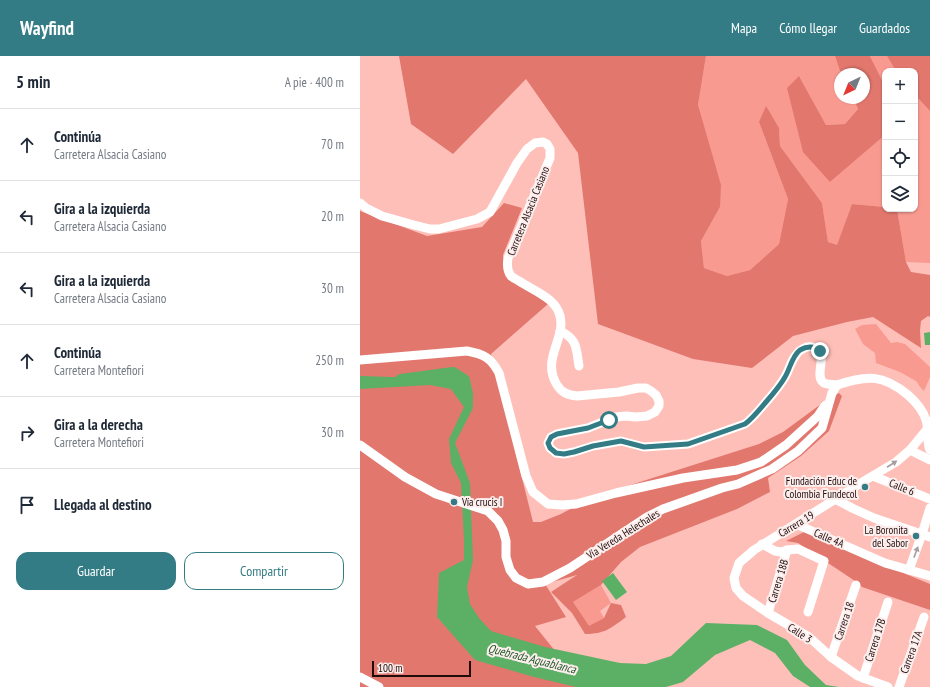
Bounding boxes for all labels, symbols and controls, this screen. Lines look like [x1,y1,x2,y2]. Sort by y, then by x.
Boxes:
text: Wayfind [20,16,74,40]
text: Mapa [731,19,757,37]
text: Cómo llegar [779,19,837,37]
text: Guardados [859,19,910,37]
north arrow [834,68,870,104]
map controls [882,68,918,212]
button: + [882,68,918,104]
text: 5 min [16,71,50,93]
text: A pie · 400 m [285,74,344,91]
button: − [882,104,918,140]
text: Continúa [54,127,101,146]
icon: ahead [16,134,38,156]
text: 70 m [321,136,344,153]
button: locate [882,140,918,176]
text: Carretera Alsacia Casiano [54,146,166,163]
street label: Carretera Alsacia Casiano [504,164,552,258]
button: layers [882,176,918,212]
text: Gira a la izquierda [54,199,150,218]
icon: left [16,206,38,228]
text: 20 m [321,208,344,225]
text: Carretera Alsacia Casiano [54,218,166,235]
text: Gira a la izquierda [54,271,150,290]
icon: left [16,278,38,300]
text: 30 m [321,280,344,297]
text: Carretera Alsacia Casiano [54,290,166,307]
route end [811,342,829,360]
text: Continúa [54,343,101,362]
icon: ahead [16,350,38,372]
text: 250 m [315,352,344,369]
text: Carretera Montefiori [54,362,144,379]
route start [600,411,618,429]
text: Gira a la derecha [54,415,143,434]
icon: right [16,422,38,444]
text: 30 m [321,424,344,441]
text: Carretera Montefiori [54,434,144,451]
one-way arrow [887,460,898,468]
place label: Fundación Educ de Colombia Fundecol [785,474,857,501]
street label: Calle 6 [887,476,917,498]
marker: Fundación Educ de Colombia Fundecol [860,482,870,492]
icon: arrive [16,494,38,516]
text: Llegada al destino [54,495,152,514]
place label: Vía crucis I [461,495,502,509]
marker: Vía crucis I [449,497,459,507]
street label: Vía Vereda Helechales [583,506,662,562]
street label: Carrera 19 [775,508,817,540]
place label: La Boronita del Sabor [865,523,908,550]
street label: Calle 4A [812,525,847,551]
marker: La Boronita del Sabor [911,531,921,541]
one-way arrow [913,545,919,557]
button: Guardar [16,552,176,590]
button: Compartir [184,552,344,590]
street label: Carrera 18B [765,558,791,604]
street label: Carrera 18 [831,600,857,642]
street label: Carrera 17B [861,617,889,663]
street label: Calle 3 [785,620,815,646]
street label: Carrera 17A [897,628,925,675]
water label: Quebrada Aguablanca [487,640,579,677]
scale bar [372,659,471,678]
text: 100 m [378,661,402,675]

